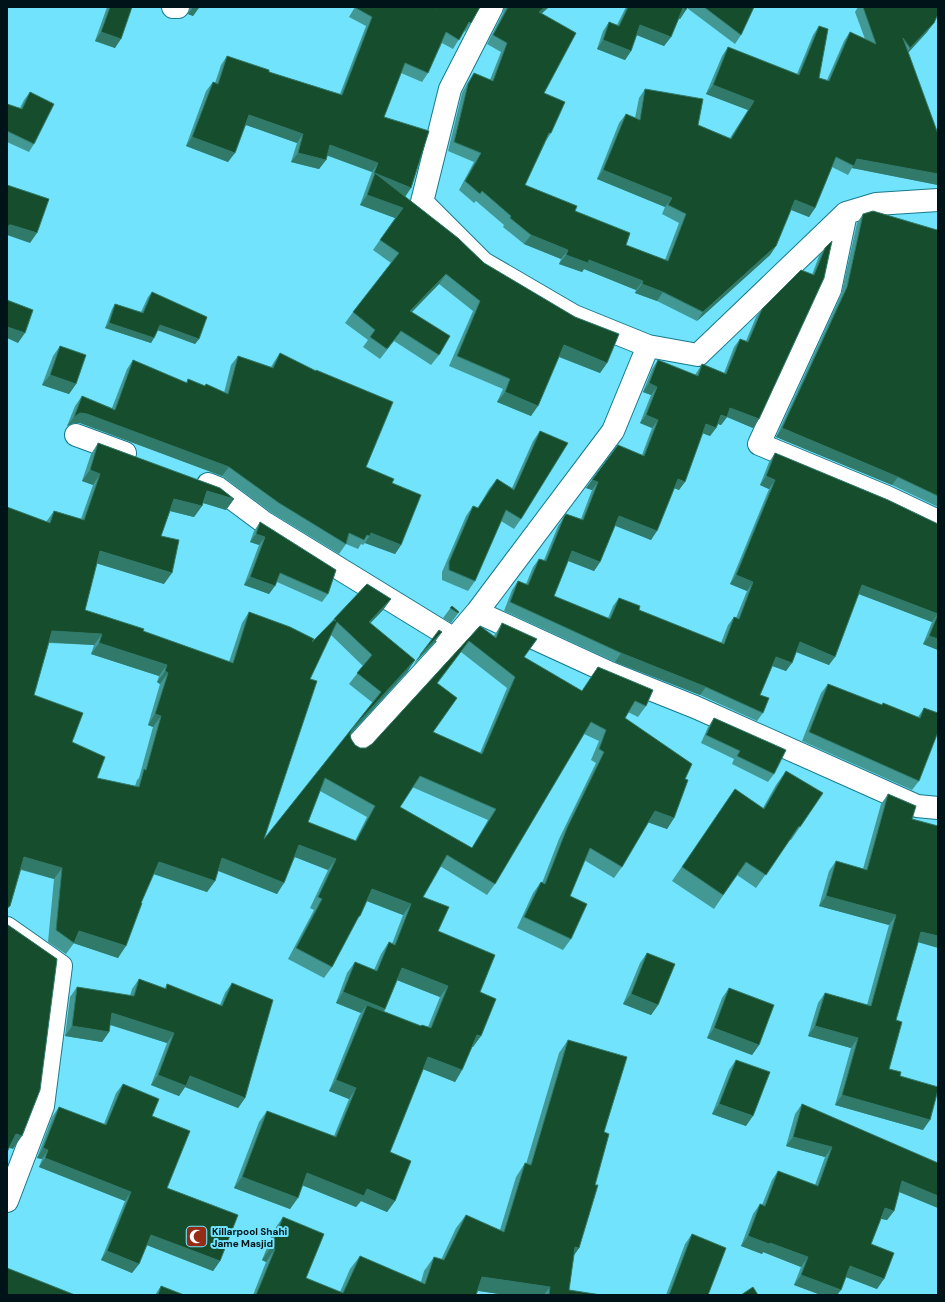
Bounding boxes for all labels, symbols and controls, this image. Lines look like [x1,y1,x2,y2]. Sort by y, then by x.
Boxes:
mosque icon: Killarpool Shahi Jame Masjid [183,1224,209,1250]
place label: Killarpool Shahi Jame Masjid [212,1225,288,1250]

